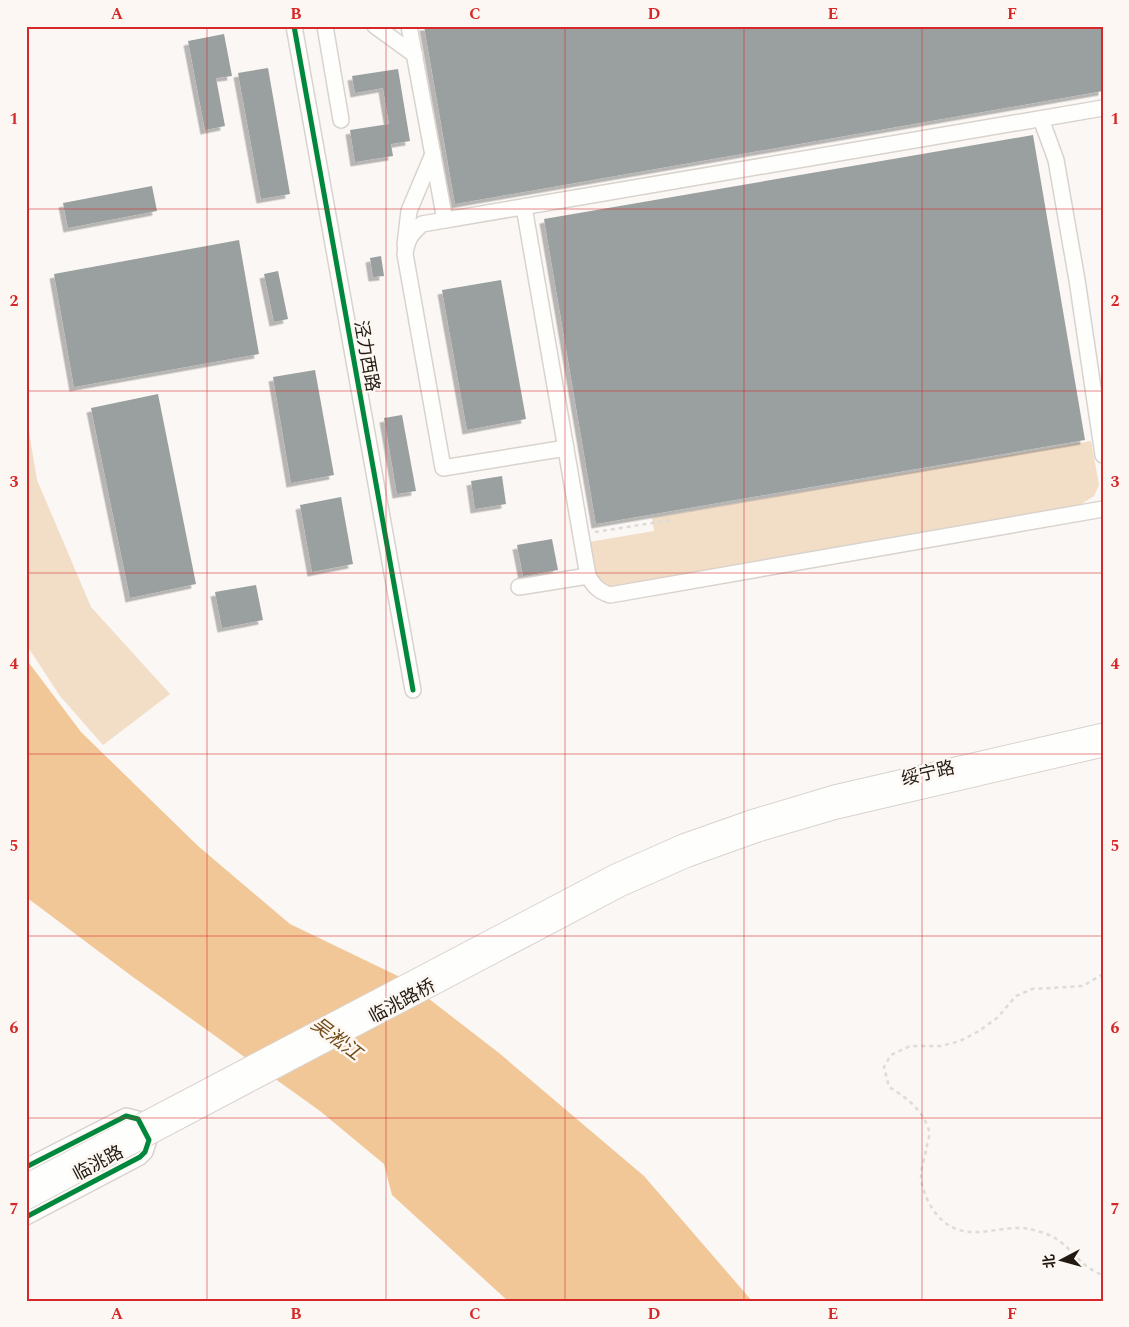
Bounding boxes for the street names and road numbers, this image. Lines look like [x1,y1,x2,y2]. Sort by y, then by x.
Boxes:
street label: 泾力西路 [347,318,386,394]
street label: 绥宁路 [899,754,957,793]
street label: 临洮路桥 [364,973,440,1030]
street label: 临洮路 [68,1139,128,1188]

